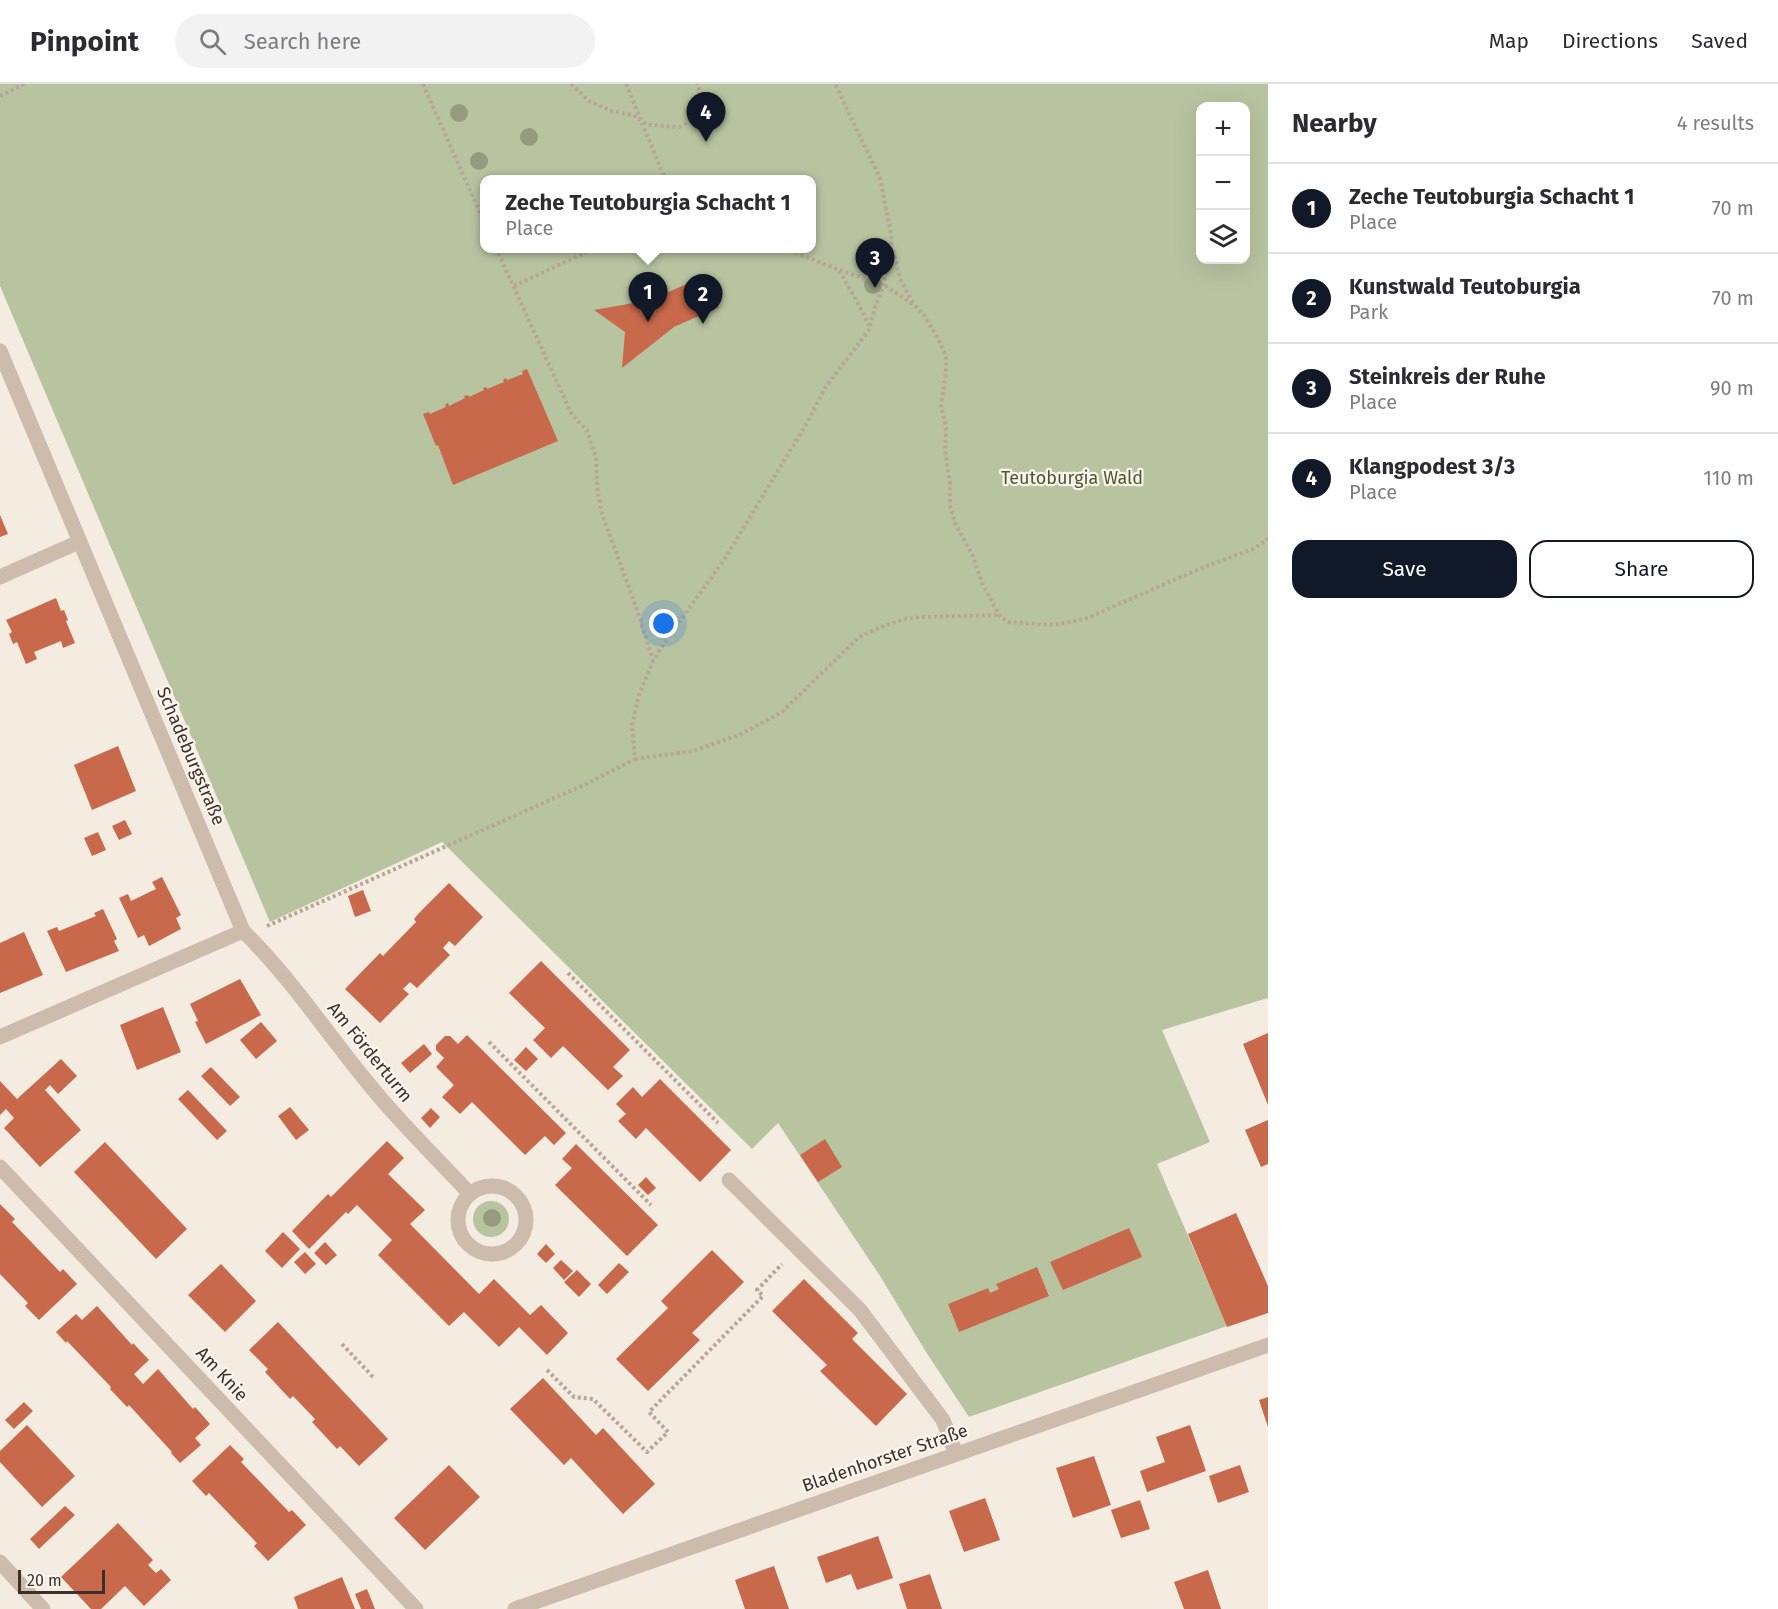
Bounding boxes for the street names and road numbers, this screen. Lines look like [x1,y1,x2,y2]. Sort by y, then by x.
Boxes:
street label: Schadeburgstraße [152,684,230,828]
street label: Am Förderturm [323,997,417,1107]
street label: Am Knie [191,1342,253,1406]
street label: Bladenhorster Straße [799,1419,971,1497]

